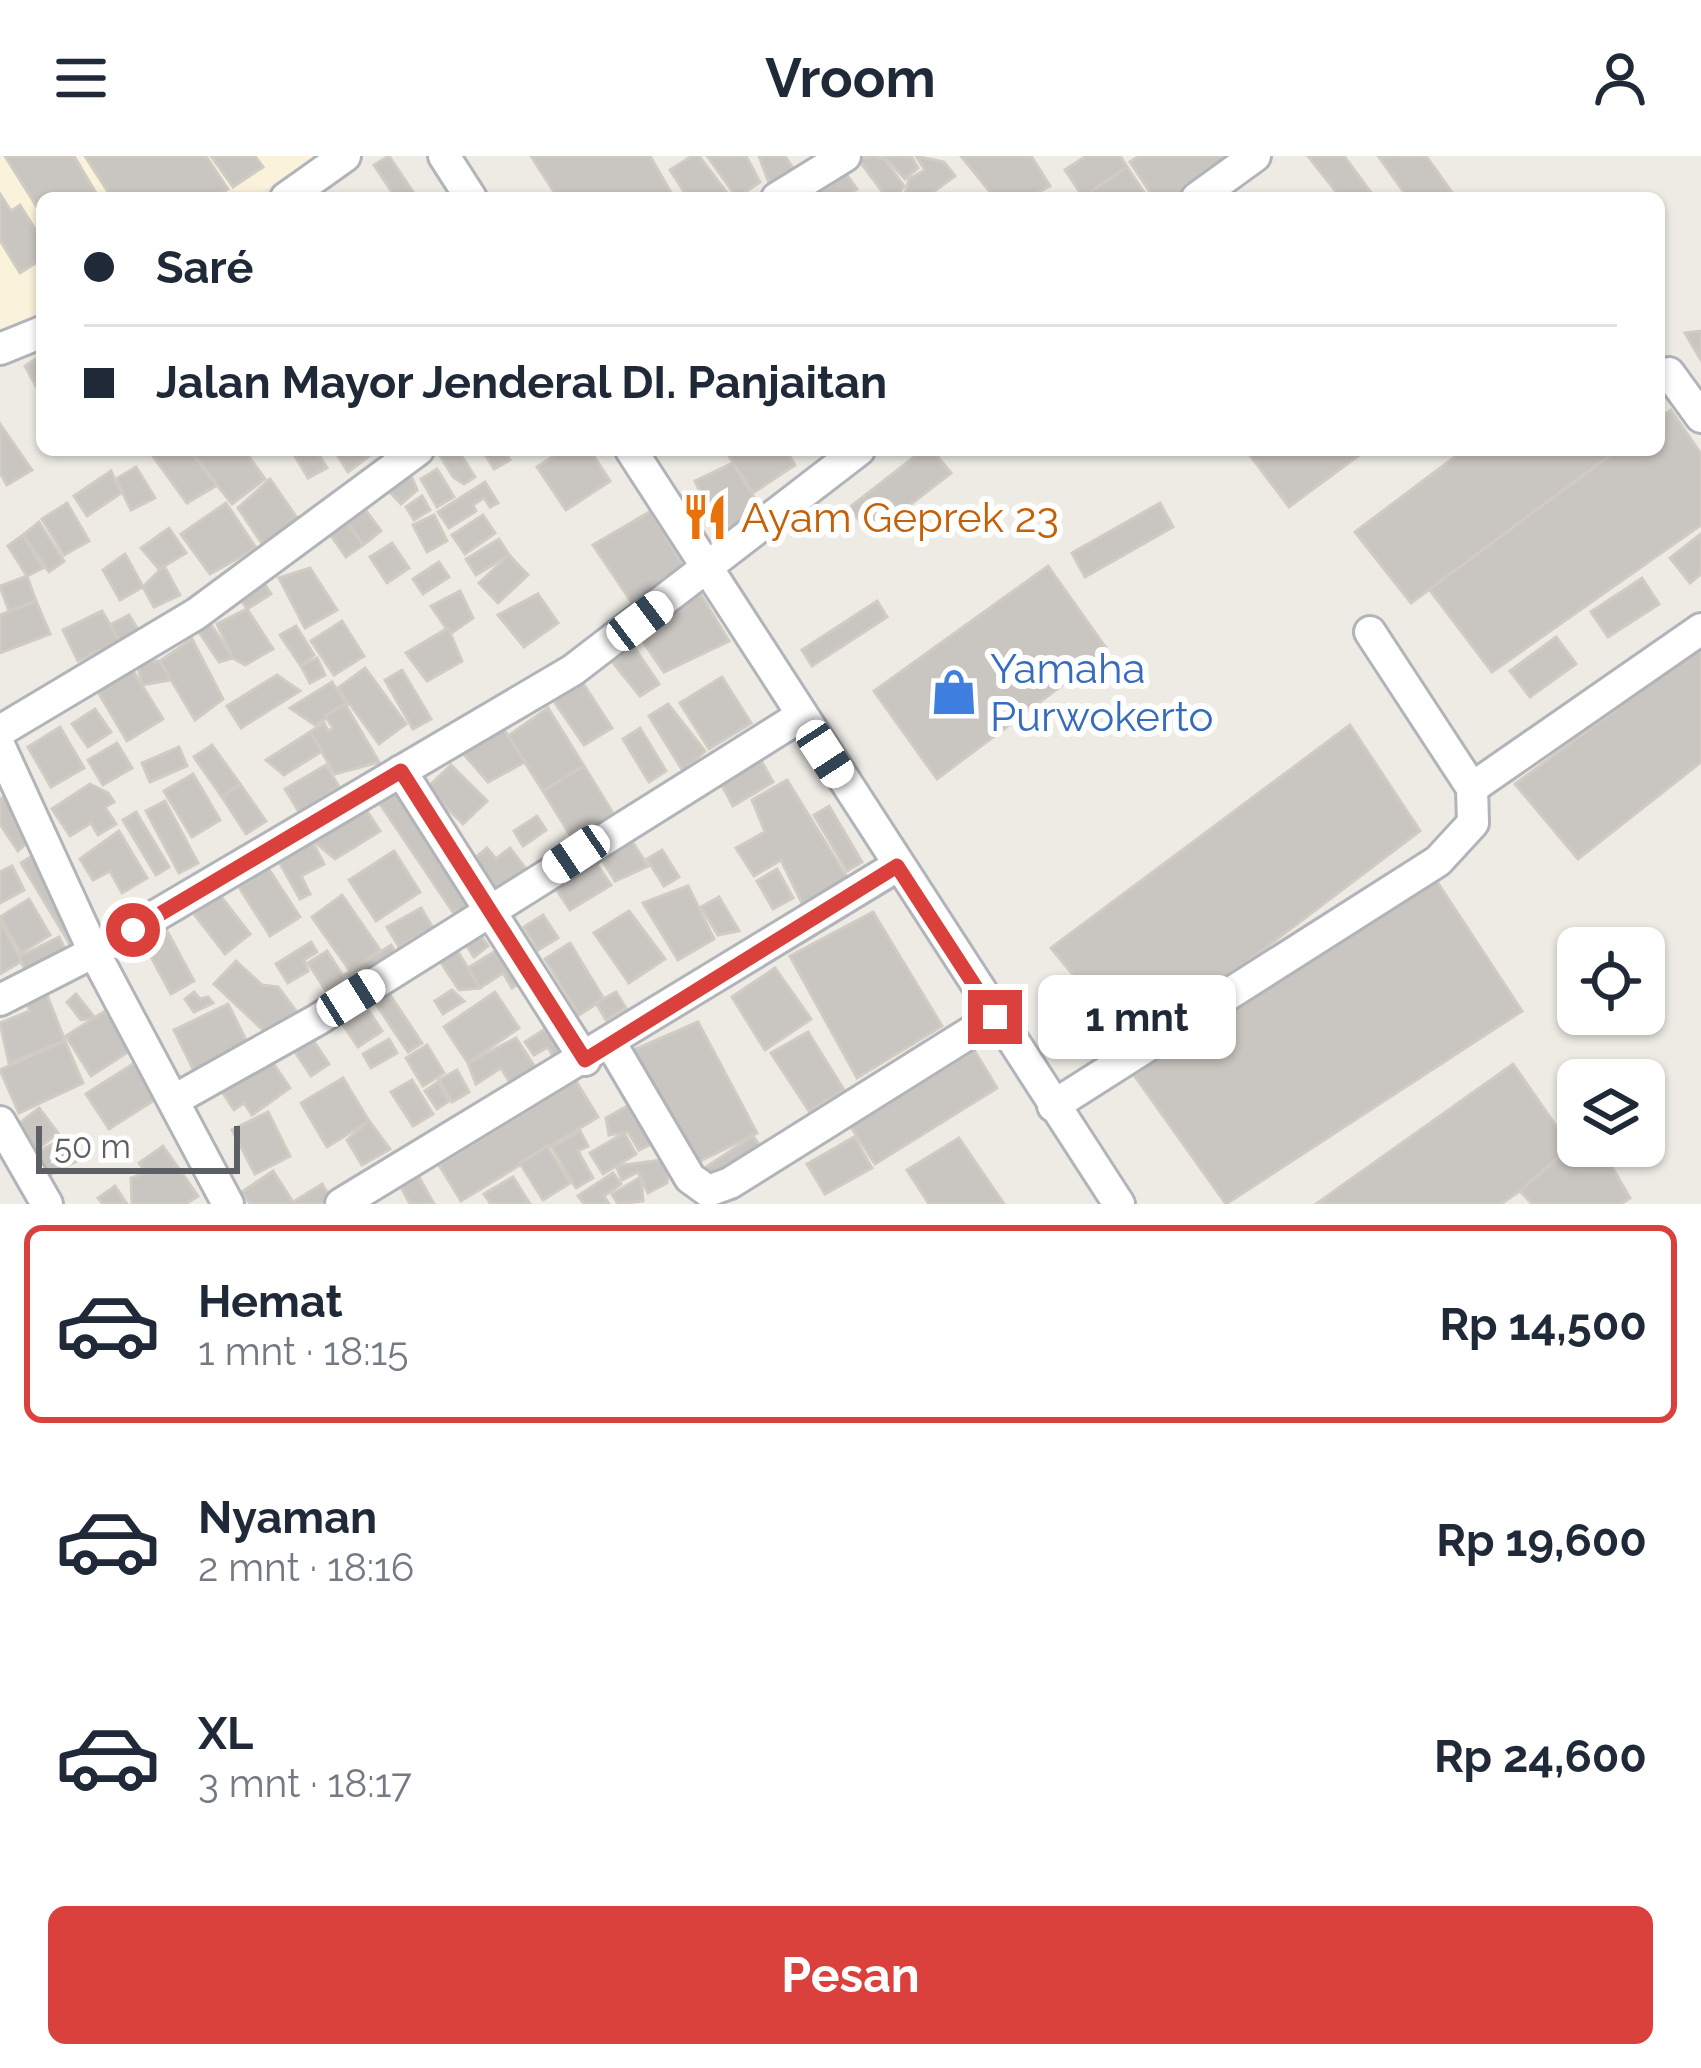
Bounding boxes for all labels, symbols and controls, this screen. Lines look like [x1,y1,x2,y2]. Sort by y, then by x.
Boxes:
icon: menu [48,45,114,111]
icon: person [1587,45,1653,111]
text: Vroom [765,46,936,110]
text: Saré [156,241,253,294]
text: Jalan Mayor Jenderal DI. Panjaitan [156,356,887,409]
restaurant icon: Ayam Geprek 23 [680,492,730,542]
place label: Ayam Geprek 23 [741,493,1059,542]
car [600,585,680,657]
place label: Yamaha Purwokerto [990,644,1213,741]
shop icon: Yamaha Purwokerto [929,667,979,717]
car [790,714,860,794]
car [536,819,616,889]
route start [106,903,160,957]
map controls [1557,927,1665,1167]
button: locate [1557,927,1665,1035]
car [311,964,391,1032]
callout: 1 mnt [1037,975,1235,1059]
route end [968,990,1022,1044]
text: 1 mnt [1085,994,1189,1040]
button: layers [1557,1059,1665,1167]
scale bar [36,1120,240,1173]
text: 50 m [54,1127,131,1166]
icon: car [54,1270,162,1378]
text: Hemat [198,1275,343,1328]
text: Rp 14,500 [1439,1298,1647,1351]
text: 1 mnt · 18:15 [198,1328,408,1374]
icon: car [54,1486,162,1594]
text: Nyaman [198,1491,377,1544]
text: Rp 19,600 [1436,1514,1647,1567]
text: 2 mnt · 18:16 [198,1544,414,1590]
icon: car [54,1702,162,1810]
text: XL [198,1707,253,1760]
text: Rp 24,600 [1434,1730,1647,1783]
text: 3 mnt · 18:17 [198,1760,412,1806]
button: Pesan [48,1906,1653,2044]

